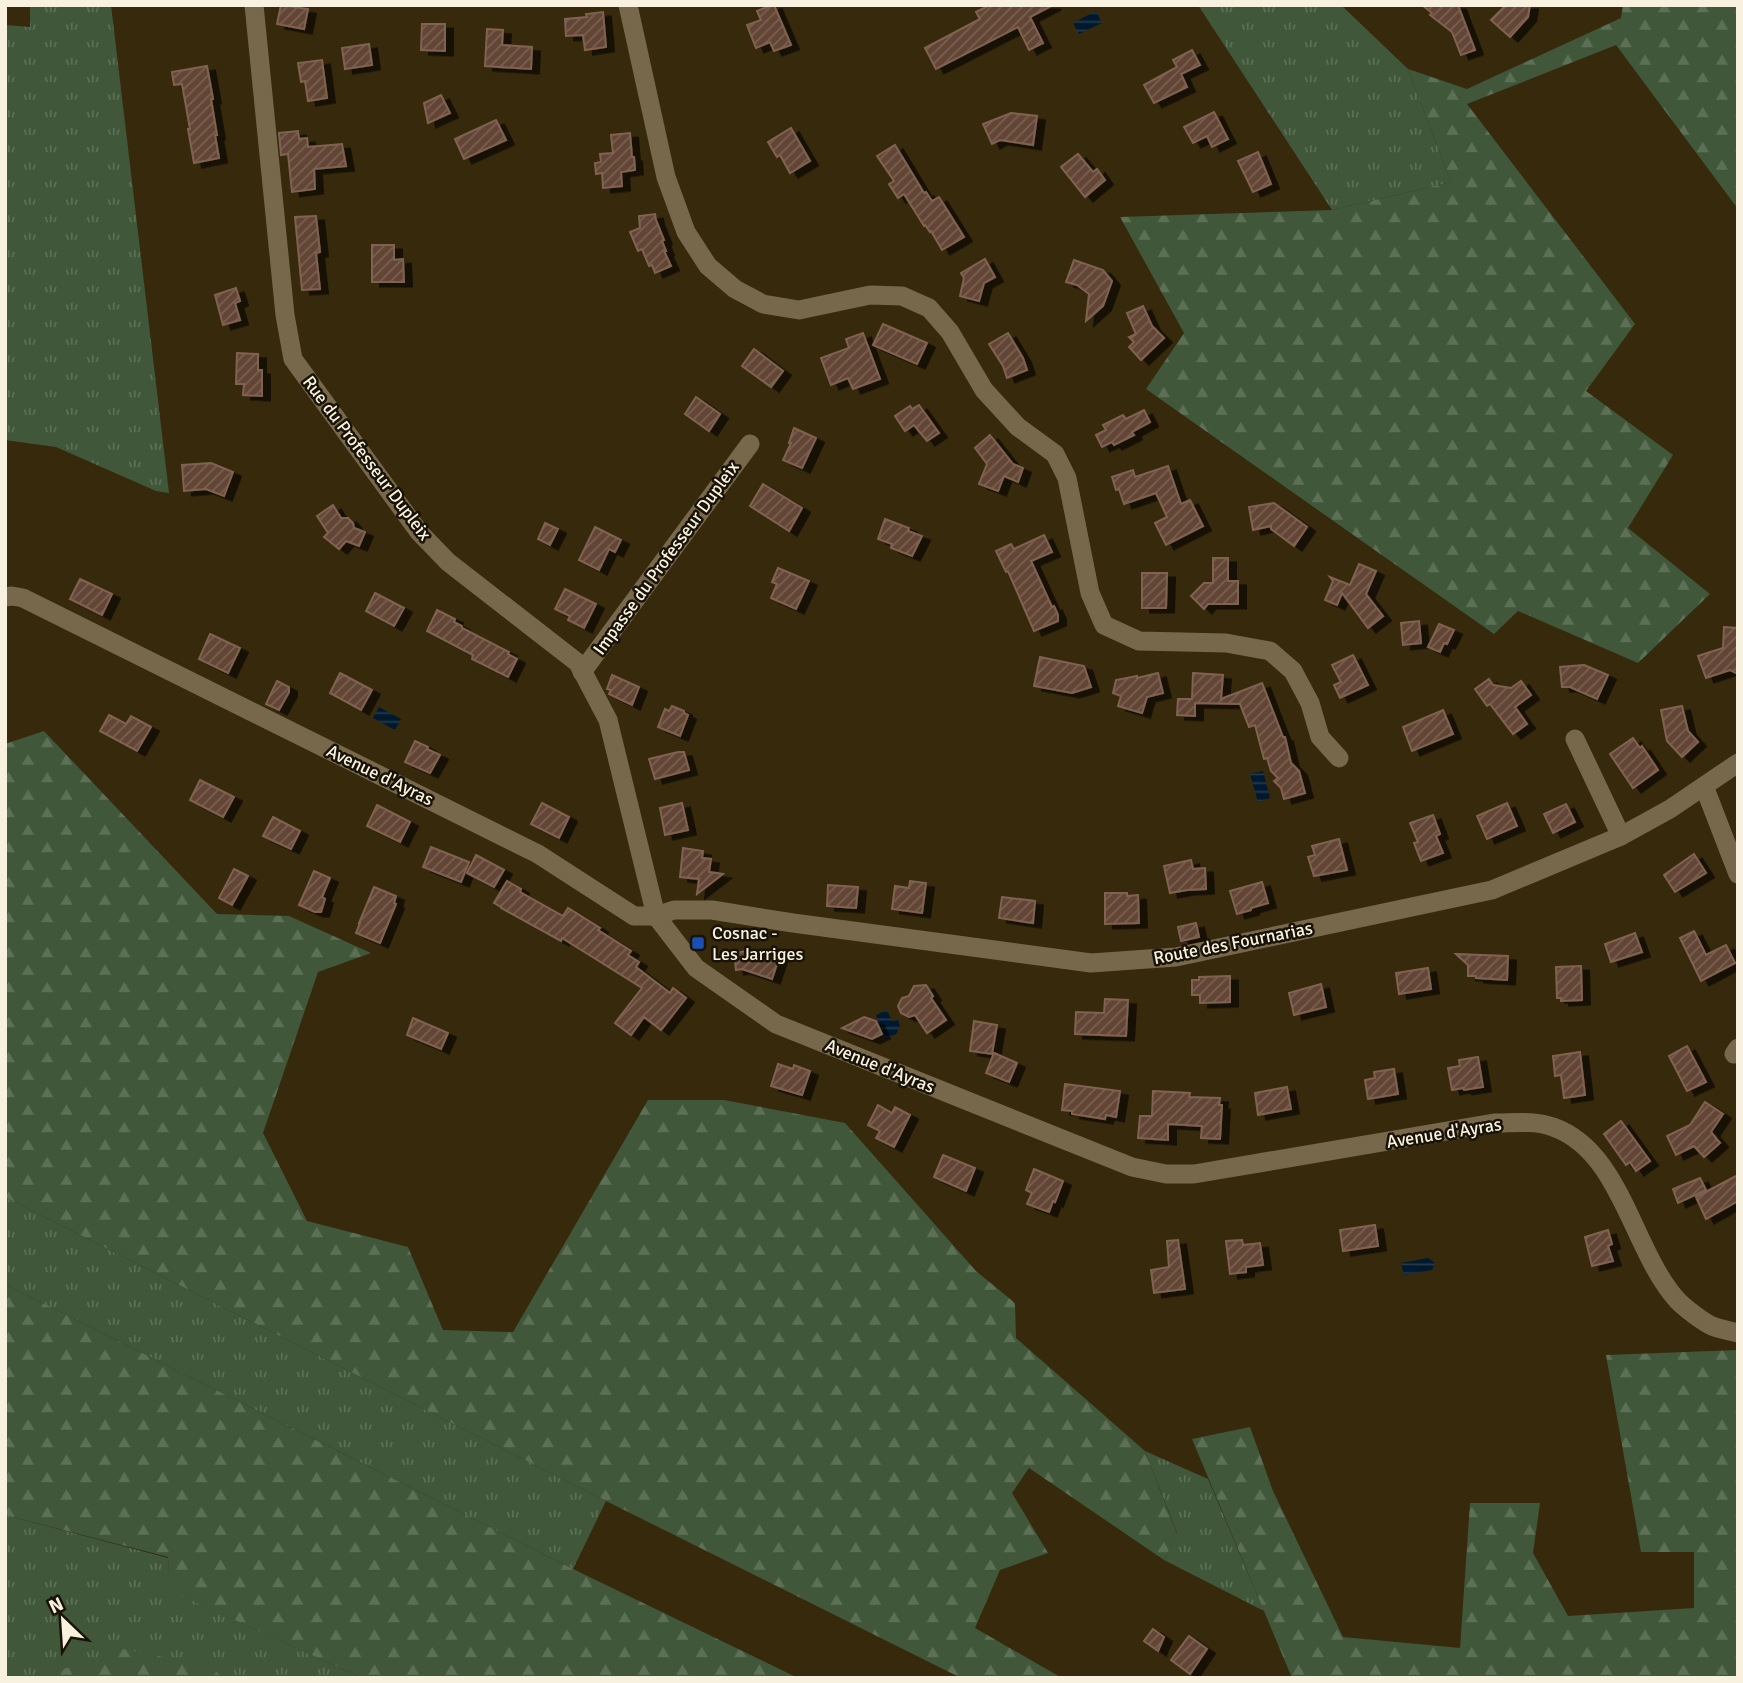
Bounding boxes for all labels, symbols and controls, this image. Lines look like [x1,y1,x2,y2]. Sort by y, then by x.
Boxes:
street label: Rue du Professeur Dupleix [298,371,436,545]
street label: Impasse du Professeur Dupleix [588,456,744,659]
street label: Avenue d'Ayras [323,740,437,810]
street label: Route des Fournarias [1152,917,1315,969]
place label: Cosnac - Les Jarriges [712,922,803,965]
marker: Cosnac - Les Jarriges [690,935,706,951]
street label: Avenue d'Ayras [822,1034,938,1098]
street label: Avenue d'Ayras [1385,1113,1503,1153]
north arrow [28,1585,98,1655]
text: N [45,1592,67,1619]

